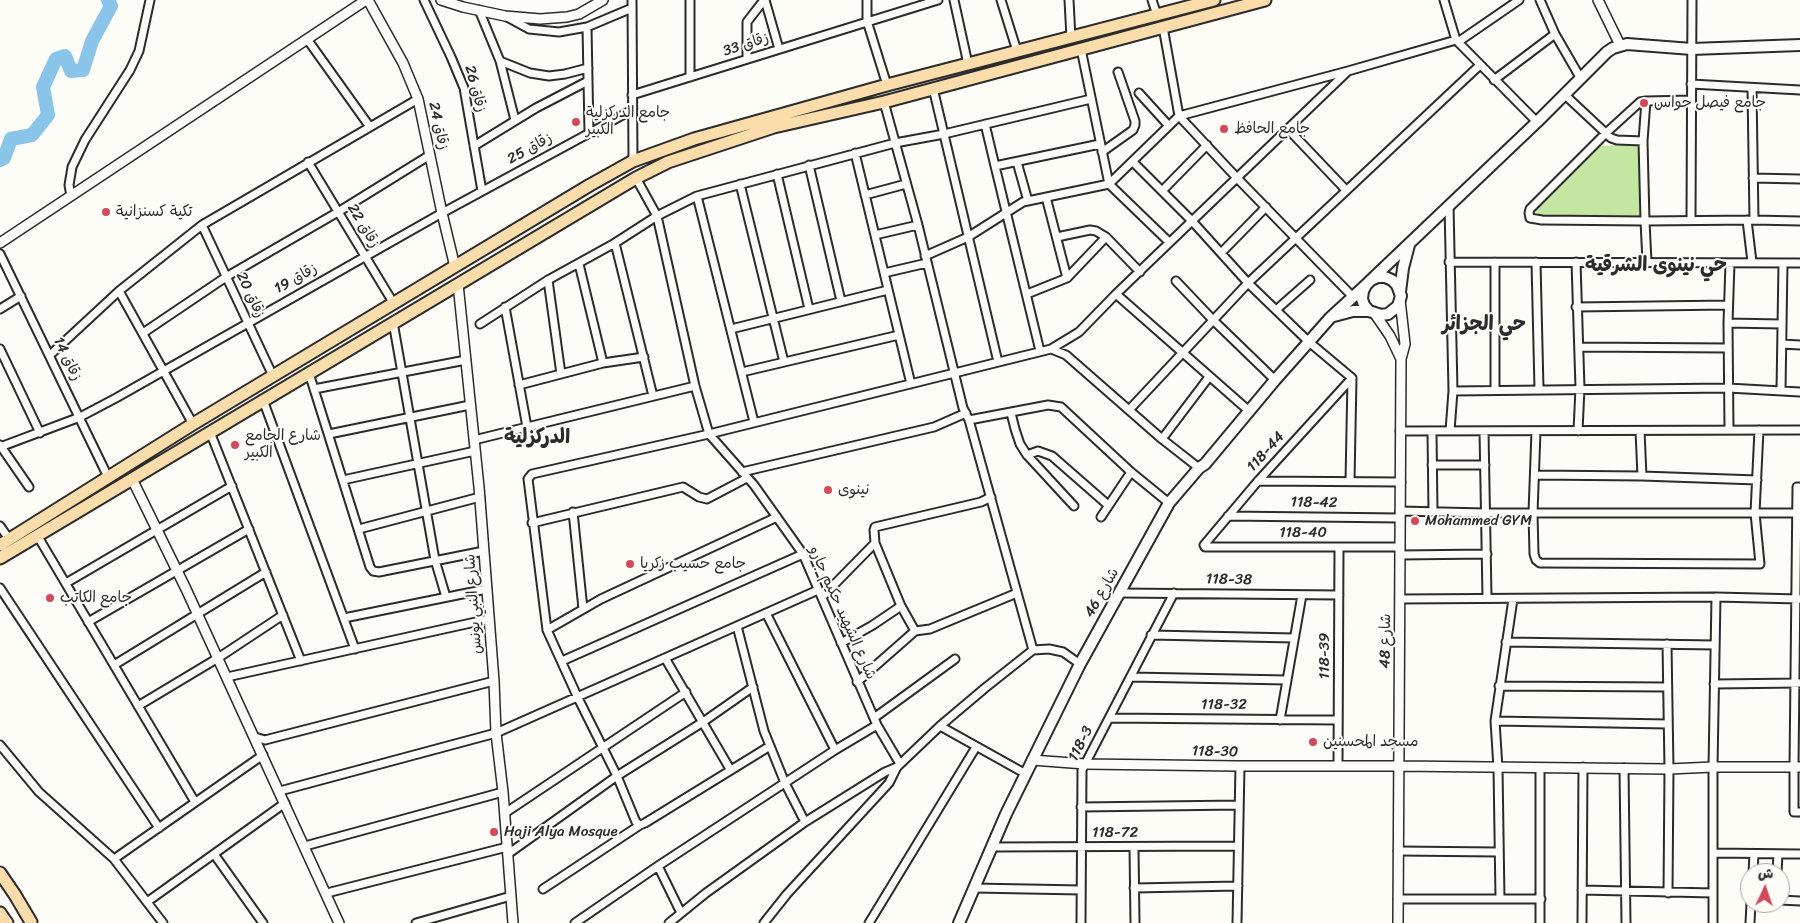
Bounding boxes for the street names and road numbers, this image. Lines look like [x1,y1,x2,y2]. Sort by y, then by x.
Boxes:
street label: زقاق 33 [721,29,771,61]
street label: زقاق 26 [460,64,490,114]
street label: زقاق 24 [424,100,452,152]
street label: زقاق 25 [504,129,556,169]
street label: زقاق 22 [343,201,383,251]
street label: زقاق 19 [271,260,321,298]
street label: زقاق 20 [232,269,268,321]
street label: زقاق 14 [49,334,85,384]
street label: 118-44 [1243,428,1289,476]
street label: 118-42 [1290,494,1338,512]
street label: 118-40 [1279,524,1327,542]
street label: شارع الشهيد حكيم جارو [804,543,880,683]
street label: شارع النبي يونس [462,553,486,655]
street label: شارع 46 [1081,565,1123,621]
street label: 118-38 [1206,571,1252,589]
street label: شارع 48 [1377,613,1395,669]
street label: 118-39 [1316,633,1334,679]
street label: 118-32 [1201,696,1247,714]
street label: 118-3 [1065,723,1097,765]
street label: 118-30 [1192,743,1238,761]
street label: 118-72 [1092,824,1138,842]

